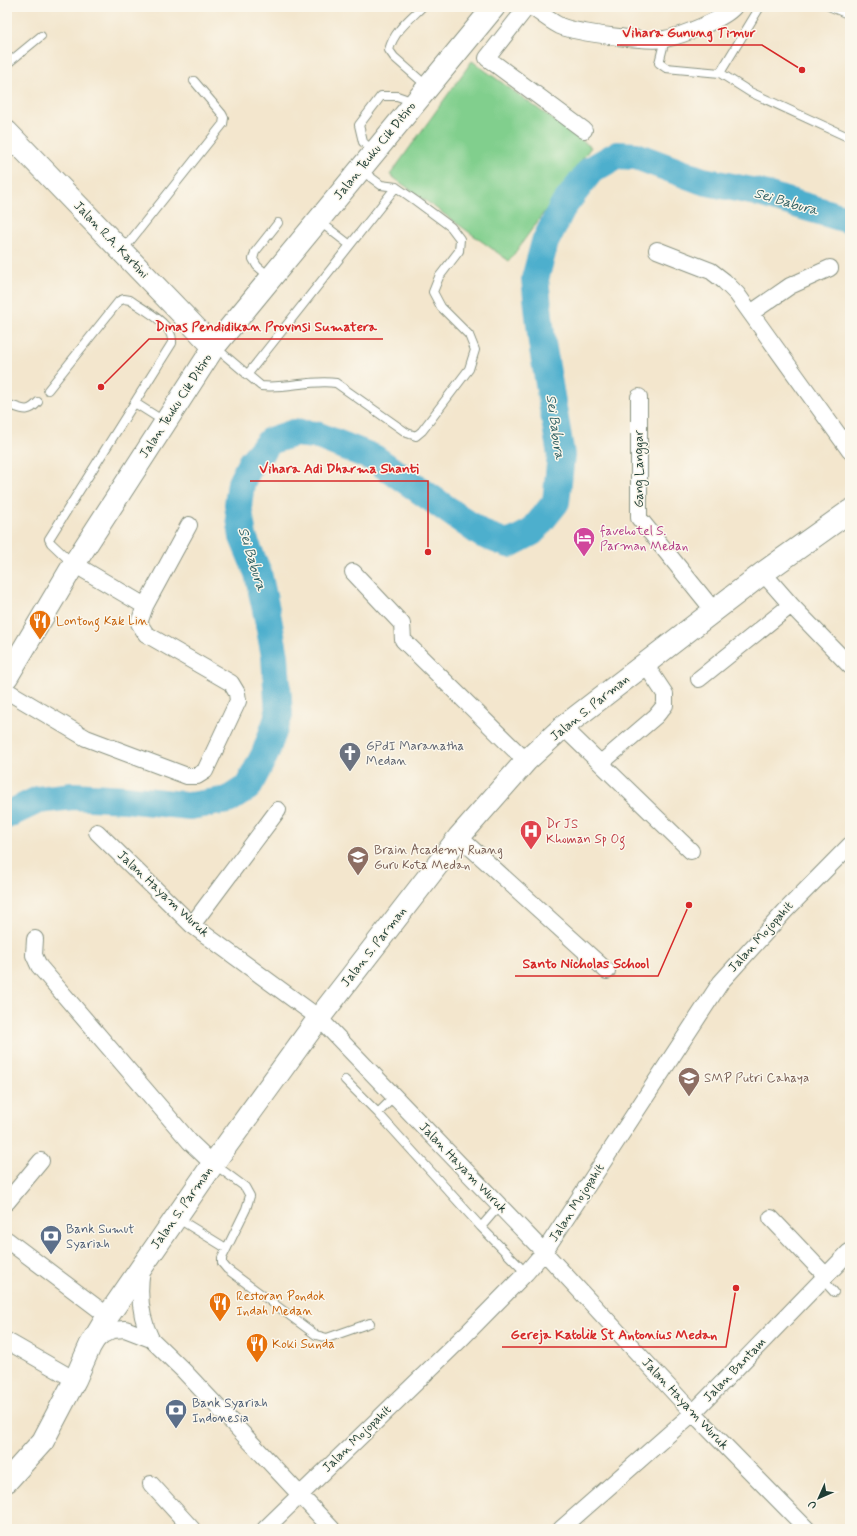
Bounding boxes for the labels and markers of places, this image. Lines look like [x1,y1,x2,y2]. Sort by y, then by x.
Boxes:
callout: Vihara Gunung Timur [617,19,762,45]
callout: Dinas Pendidikan Provinsi Sumatera [149,313,383,339]
callout: Vihara Adi Dharma Shanti [250,455,428,481]
place label: favehotel S. Parman Medan [600,523,688,555]
hotel icon: favehotel S. Parman Medan [571,525,597,558]
restaurant icon: Lontong Kak Lin [27,608,53,641]
place label: Lontong Kak Lin [56,613,148,632]
place label: GPdI Maranatha Medan [366,738,464,770]
church icon: GPdI Maranatha Medan [337,740,363,773]
place label: Dr JS Khoman Sp Og [546,816,625,850]
hospital icon: Dr JS Khoman Sp Og [518,818,544,851]
place label: Brain Academy Ruang Guru Kota Medan [374,842,503,874]
school or university icon: Brain Academy Ruang Guru Kota Medan [345,844,371,877]
callout: Santo Nicholas School [515,950,658,976]
school or university icon: SMP Putri Cahaya [676,1065,702,1098]
place label: SMP Putri Cahaya [704,1070,809,1087]
place label: Bank Sumut Syariah [66,1221,134,1253]
bank icon: Bank Sumut Syariah [38,1223,64,1256]
place label: Restoran Pondok Indah Medan [236,1288,325,1320]
restaurant icon: Restoran Pondok Indah Medan [207,1290,233,1323]
callout: Gereja Katolik St Antonius Medan [502,1321,726,1347]
restaurant icon: Koki Sunda [244,1331,270,1364]
place label: Koki Sunda [272,1336,335,1353]
place label: Bank Syariah Indonesia [192,1395,268,1427]
bank icon: Bank Syariah Indonesia [163,1397,189,1430]

